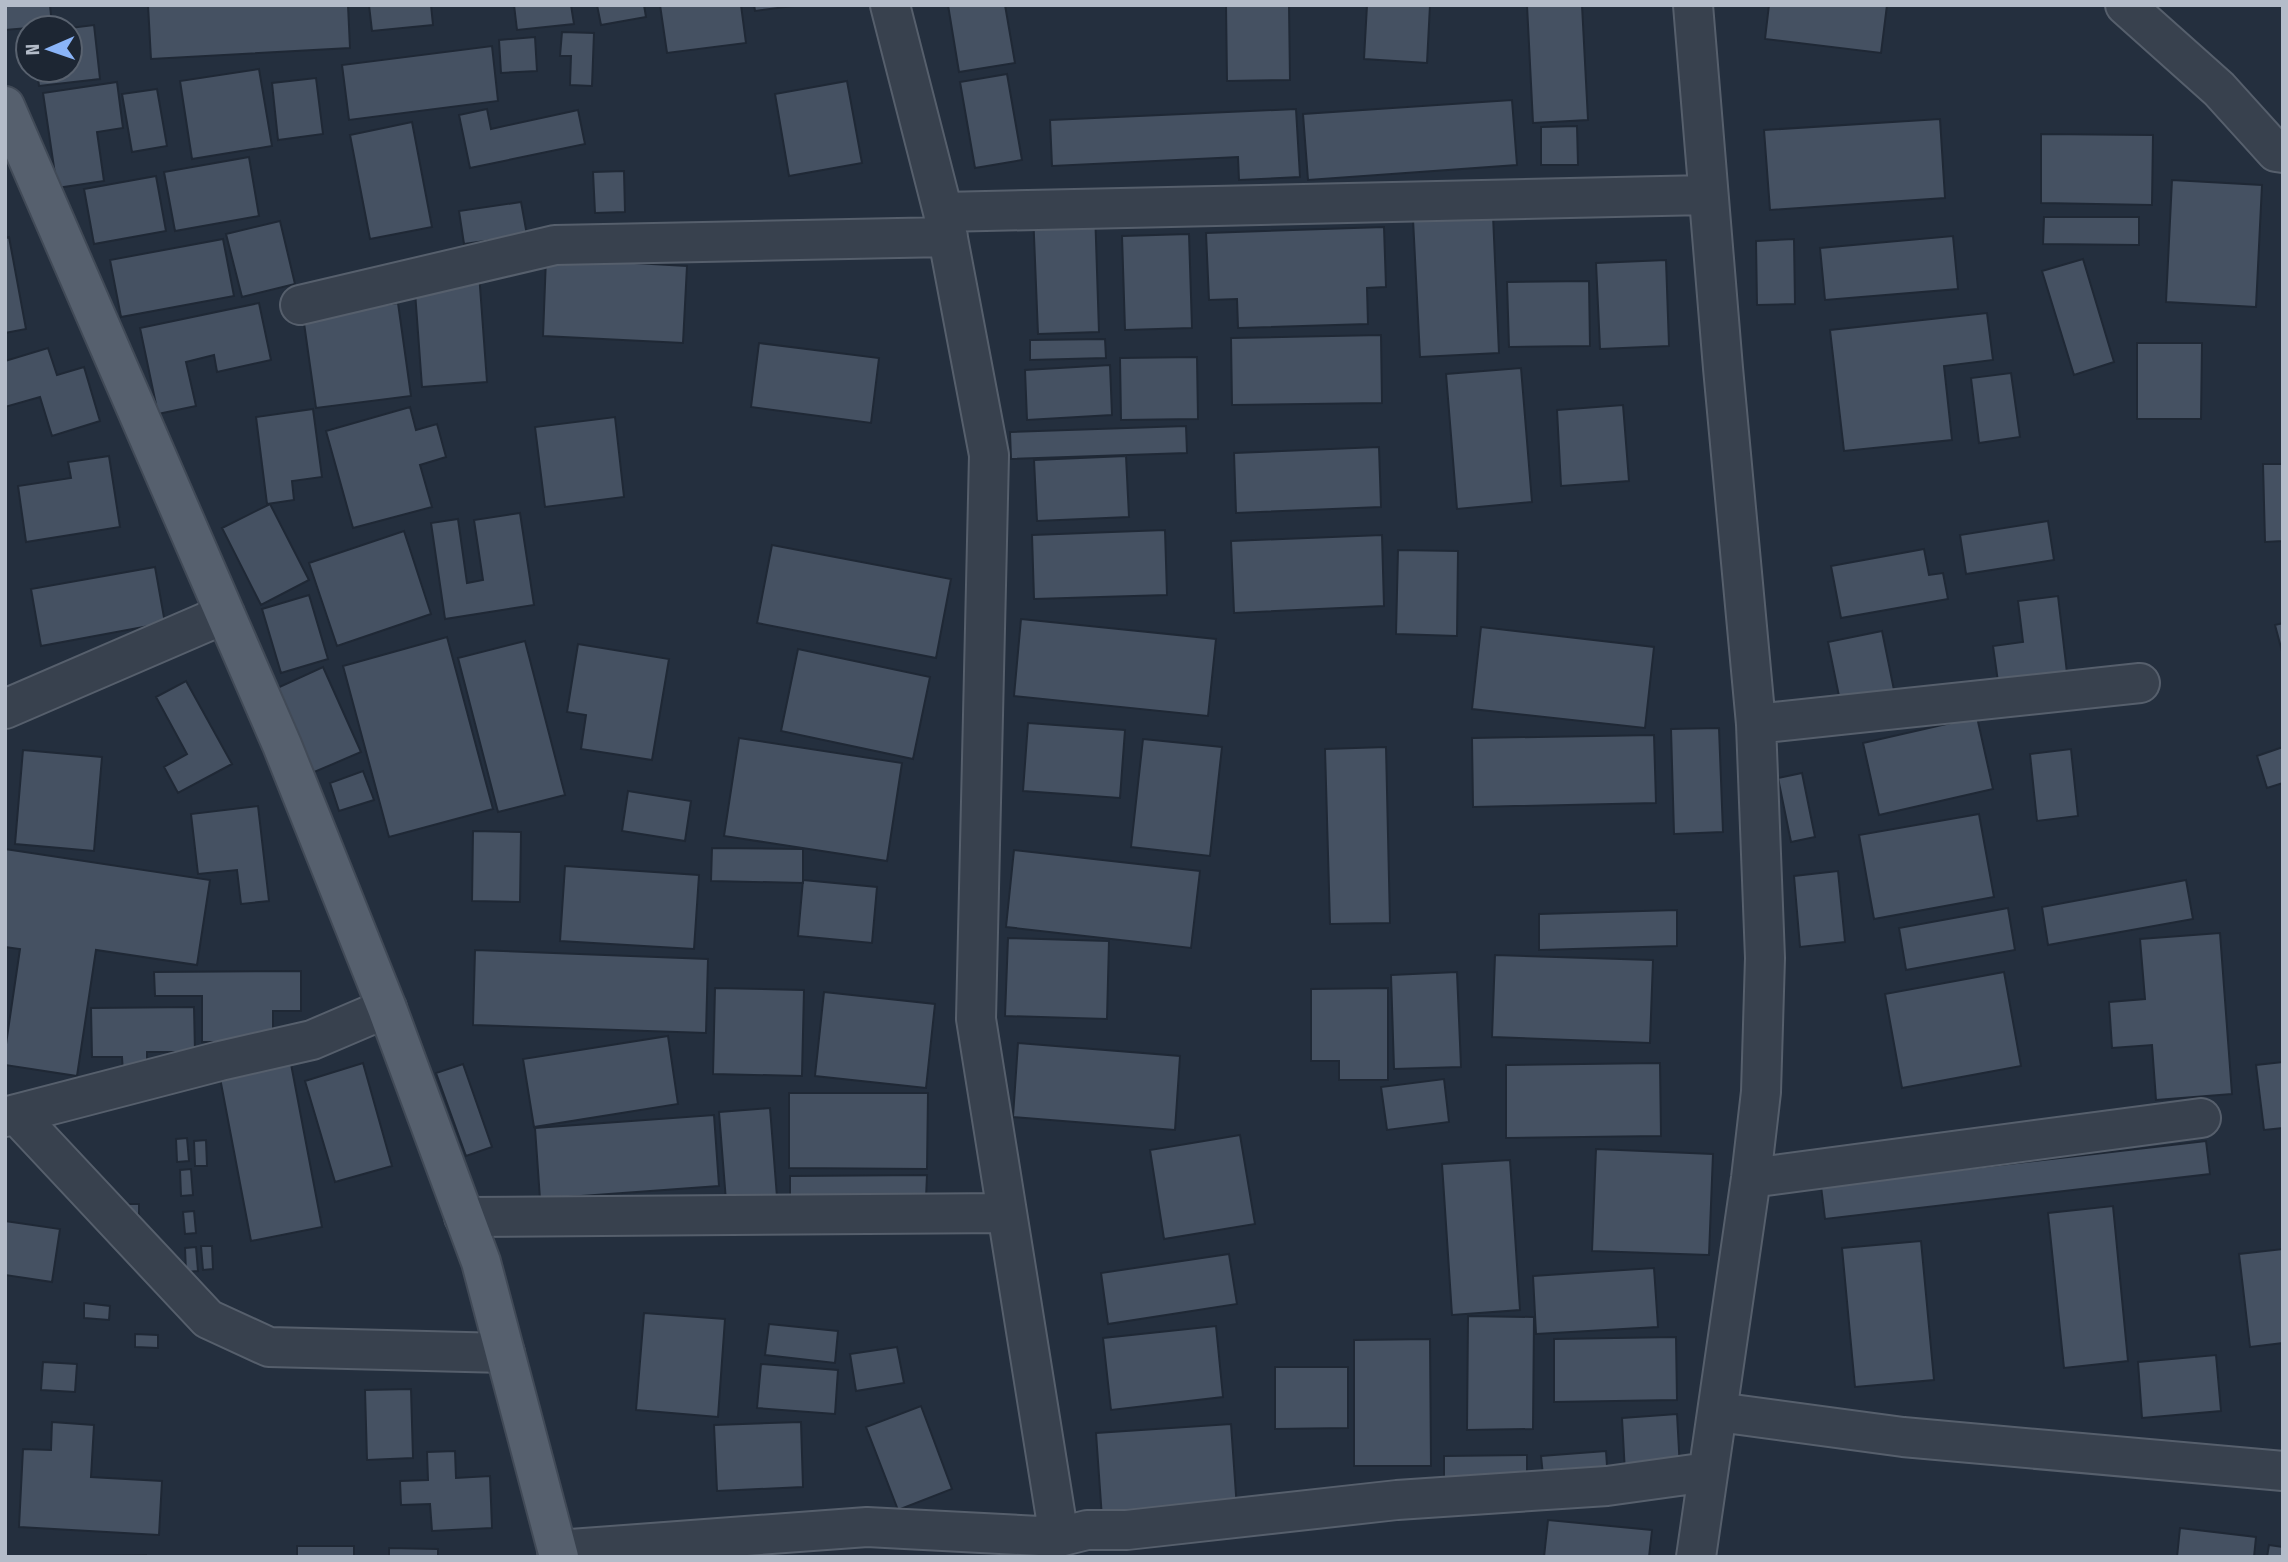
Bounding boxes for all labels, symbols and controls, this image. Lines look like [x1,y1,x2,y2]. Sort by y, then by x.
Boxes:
north arrow [14,14,84,84]
text: N [21,43,44,56]

